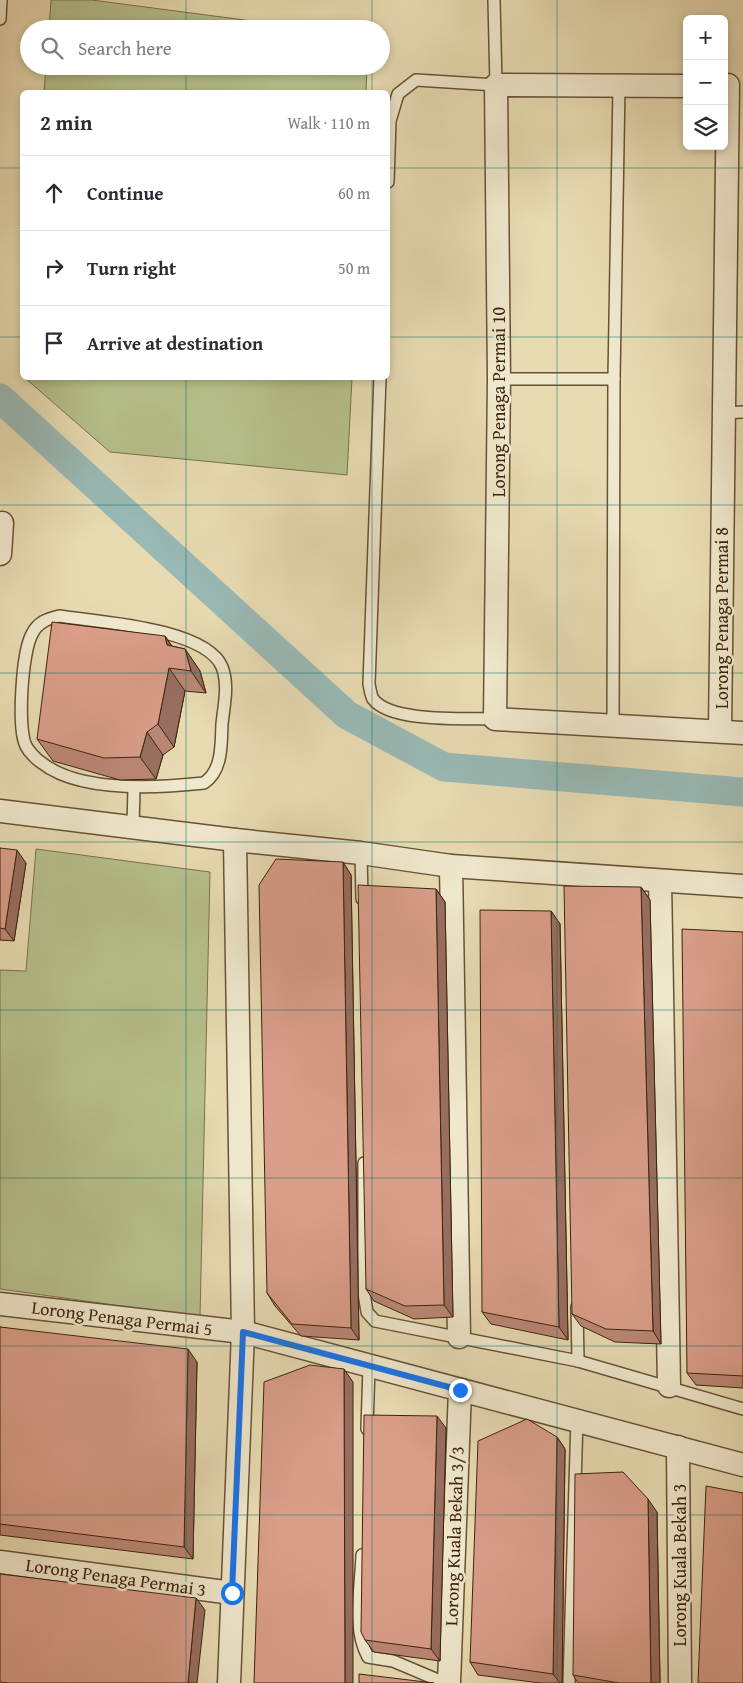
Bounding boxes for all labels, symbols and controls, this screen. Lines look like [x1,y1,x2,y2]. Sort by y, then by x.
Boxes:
map controls [683,15,728,150]
button: + [683,15,728,60]
search box [20,20,390,75]
icon: search [38,34,66,62]
text: Search here [78,34,172,62]
button: − [683,60,728,105]
button: layers [683,105,728,150]
text: 2 min [40,107,92,138]
text: Walk · 110 m [287,111,370,135]
icon: ahead [40,179,68,207]
text: Continue [87,179,164,207]
text: 60 m [338,181,370,205]
icon: right [40,254,68,282]
text: Turn right [87,254,176,282]
text: 50 m [338,256,370,280]
street label: Lorong Penaga Permai 10 [485,306,512,497]
icon: arrive [40,329,68,357]
text: Arrive at destination [87,329,263,357]
street label: Lorong Penaga Permai 8 [708,527,735,709]
street label: Lorong Penaga Permai 5 [30,1294,214,1342]
route end [449,1379,472,1402]
street label: Lorong Kuala Bekah 3/3 [437,1446,471,1626]
street label: Lorong Kuala Bekah 3 [666,1484,693,1646]
street label: Lorong Penaga Permai 3 [24,1551,208,1603]
route start [221,1582,244,1605]

